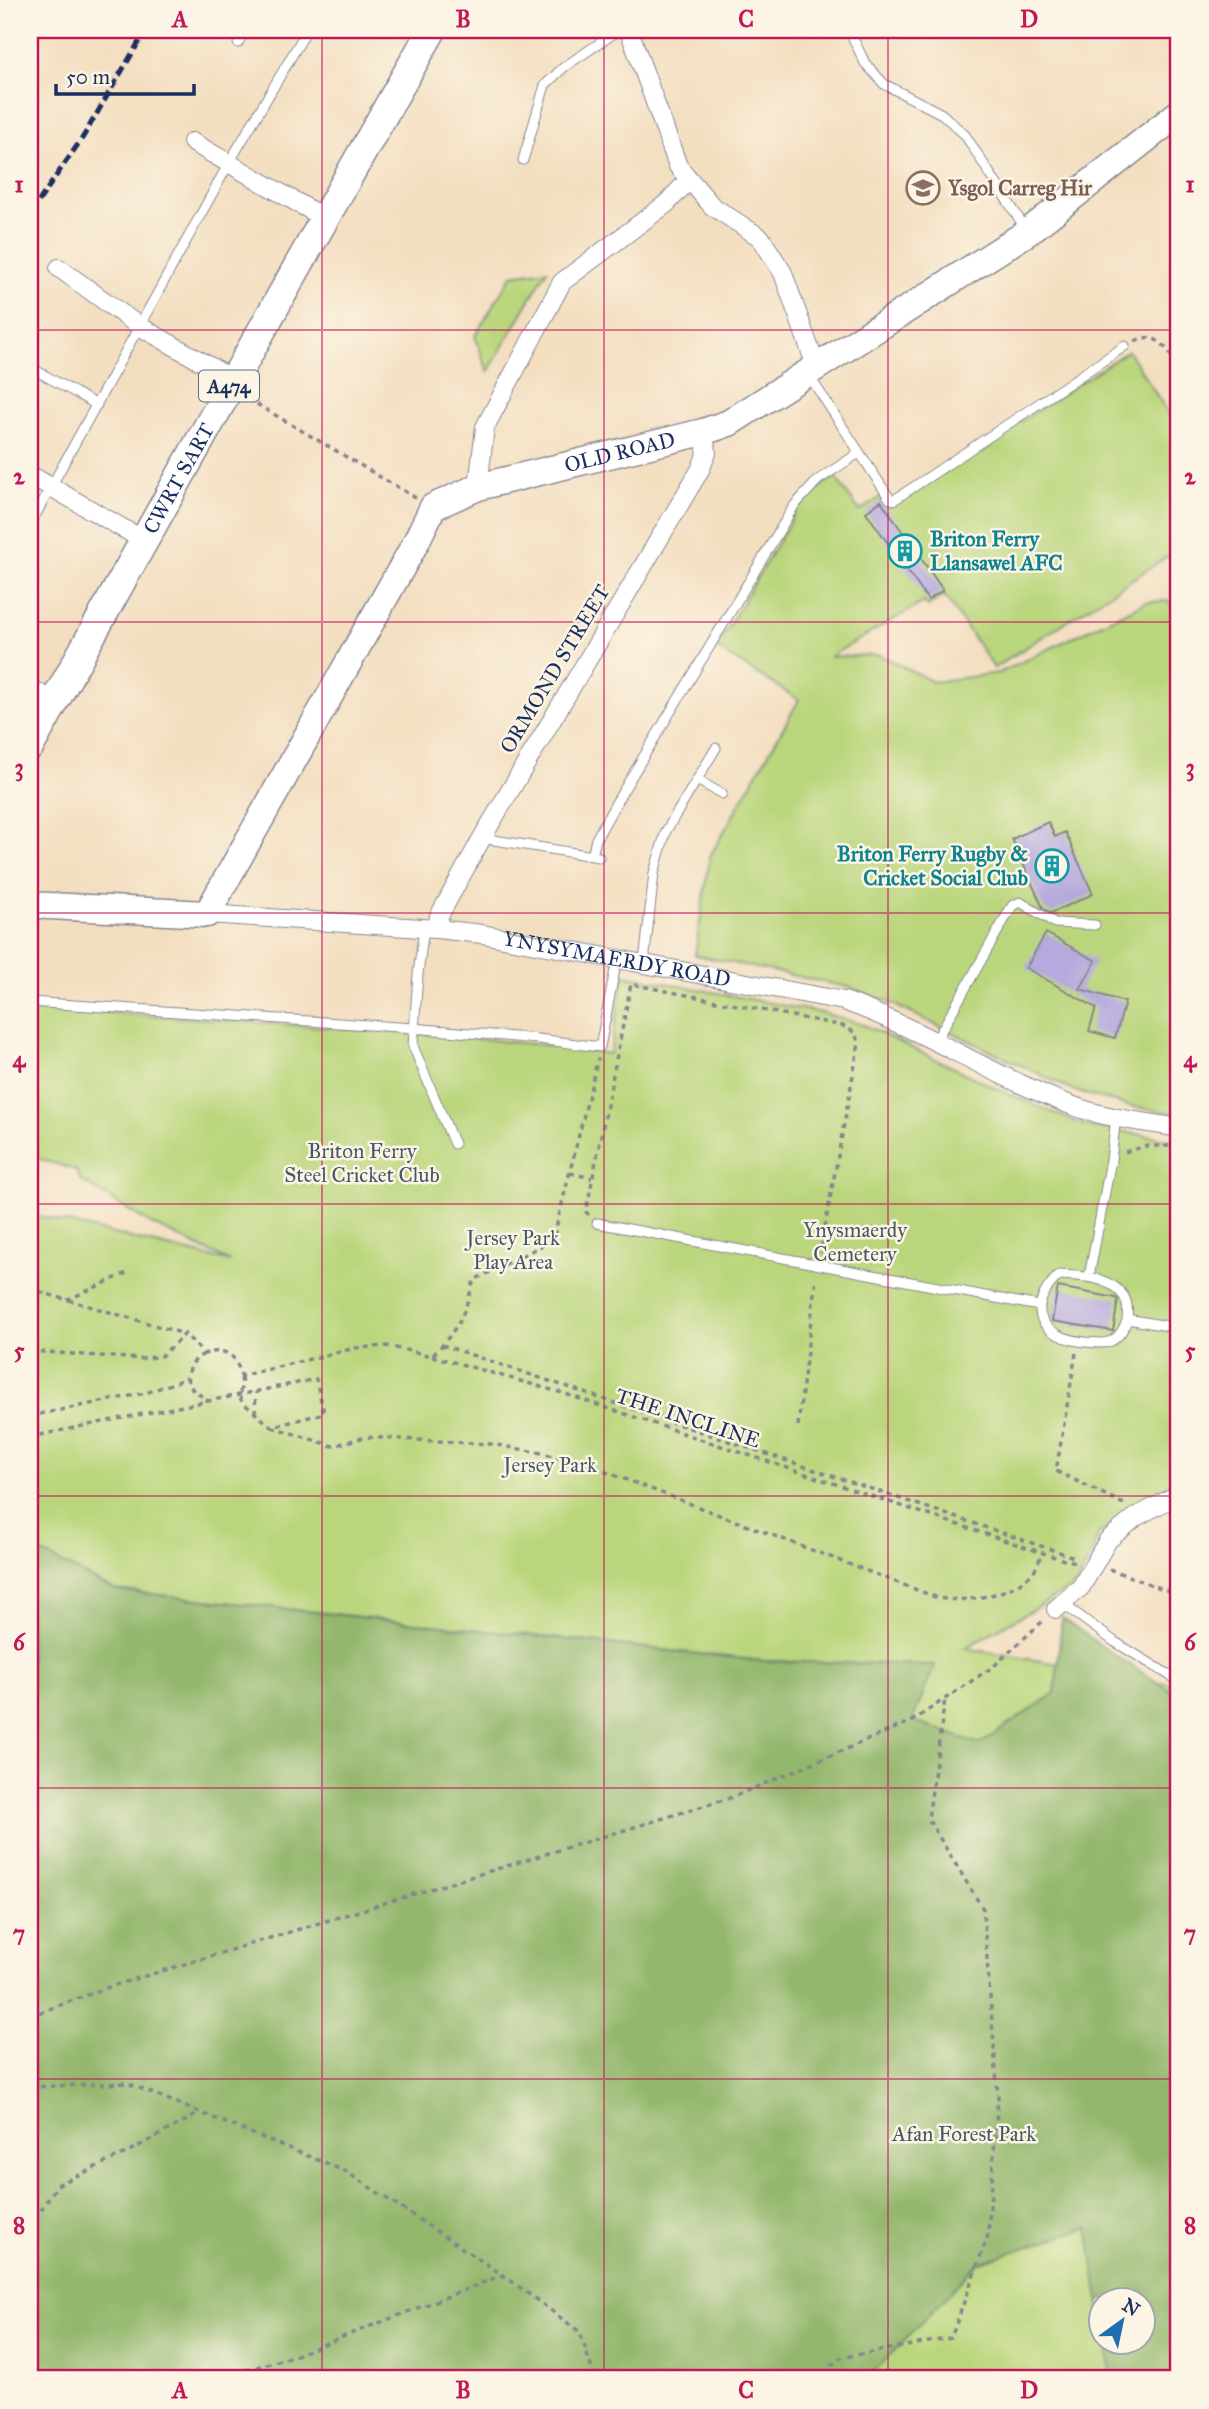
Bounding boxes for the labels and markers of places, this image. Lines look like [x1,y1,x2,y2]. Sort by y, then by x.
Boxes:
school or university icon: Ysgol Carreg Hir [904,169,942,207]
place label: Ysgol Carreg Hir [947,175,1093,201]
place label: Briton Ferry Llansawel AFC [930,526,1063,576]
building icon: Briton Ferry Llansawel AFC [886,532,924,570]
place label: Briton Ferry Rugby & Cricket Social Club [837,841,1028,891]
building icon: Briton Ferry Rugby & Cricket Social Club [1033,847,1071,885]

